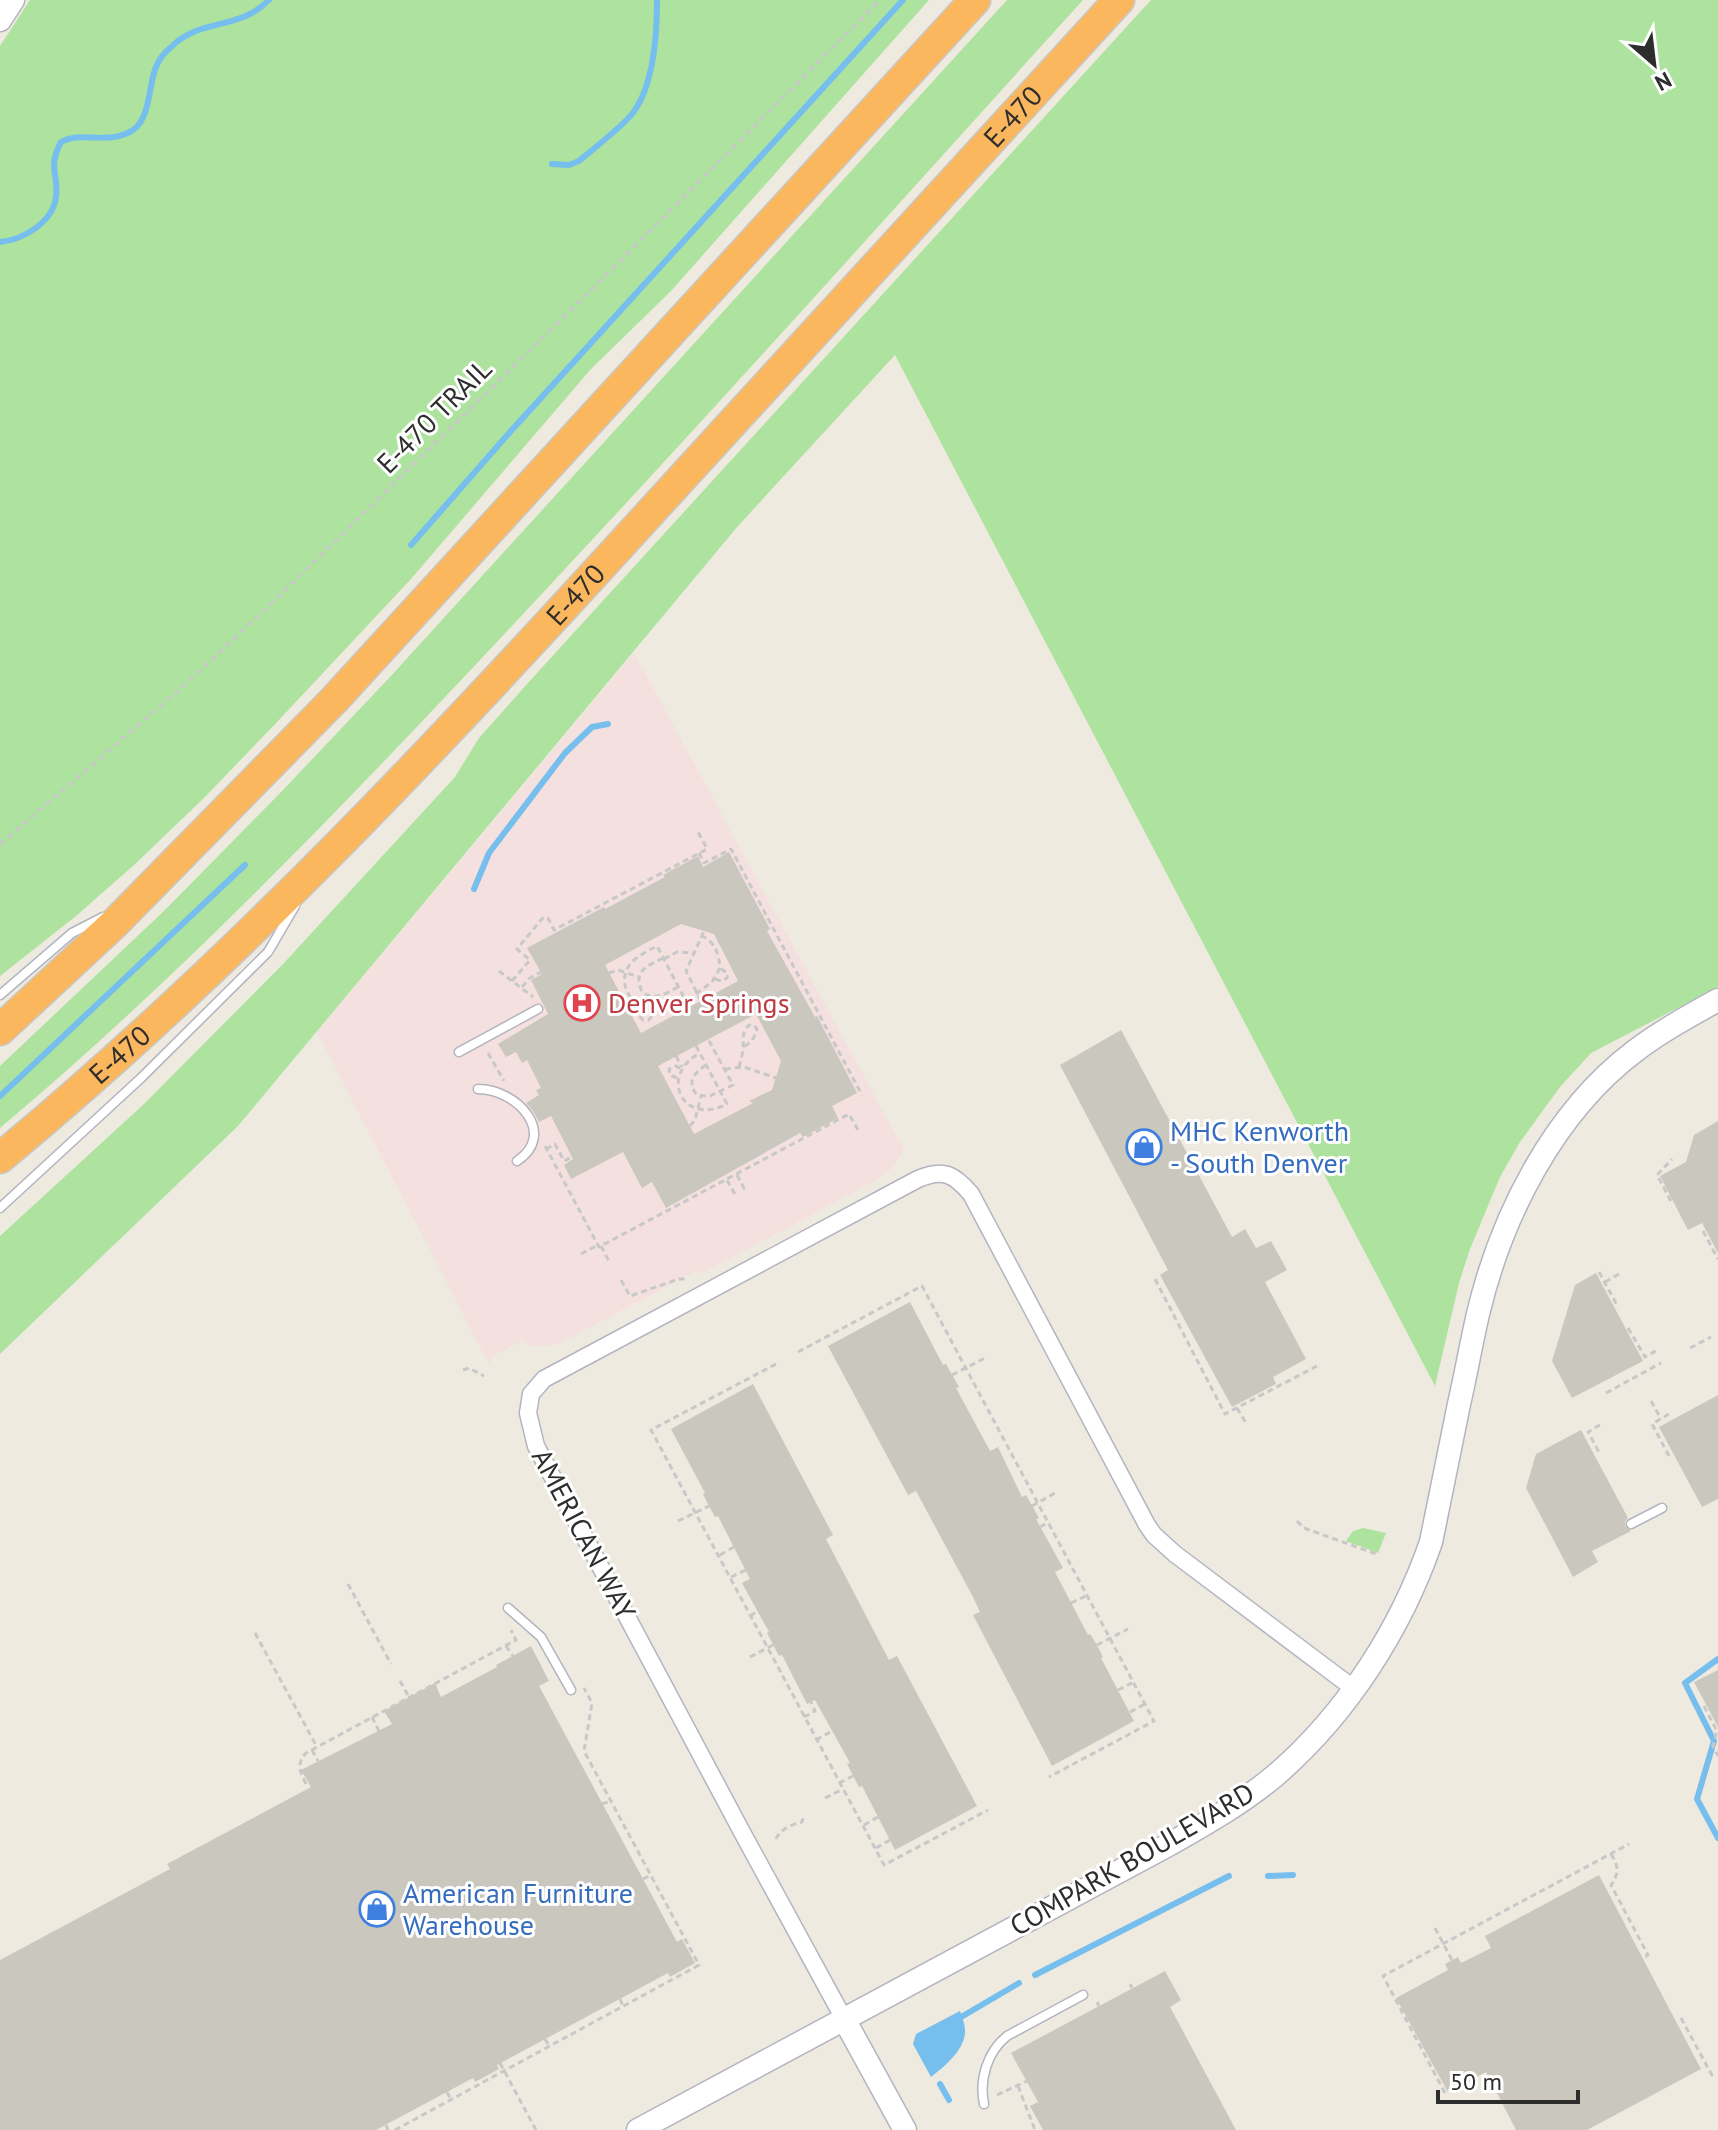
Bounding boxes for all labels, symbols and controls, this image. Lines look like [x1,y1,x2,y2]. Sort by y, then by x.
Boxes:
north arrow [1614,24,1694,104]
text: N [1650,66,1676,97]
street label: E-470 [975,78,1050,155]
street label: E-470 TRAIL [368,350,499,481]
street label: E-470 [538,556,613,633]
hospital icon: Denver Springs [563,984,601,1022]
place label: Denver Springs [608,984,789,1021]
street label: E-470 [80,1017,158,1092]
place label: MHC Kenworth - South Denver [1170,1112,1349,1181]
shop icon: MHC Kenworth - South Denver [1125,1128,1163,1166]
street label: AMERICAN WAY [524,1442,645,1626]
street label: COMPARK BOULEVARD [1003,1773,1261,1944]
place label: American Furniture Warehouse [403,1874,633,1943]
shop icon: American Furniture Warehouse [358,1890,396,1928]
scale bar [1438,2054,1578,2104]
text: 50 m [1450,2066,1502,2097]

